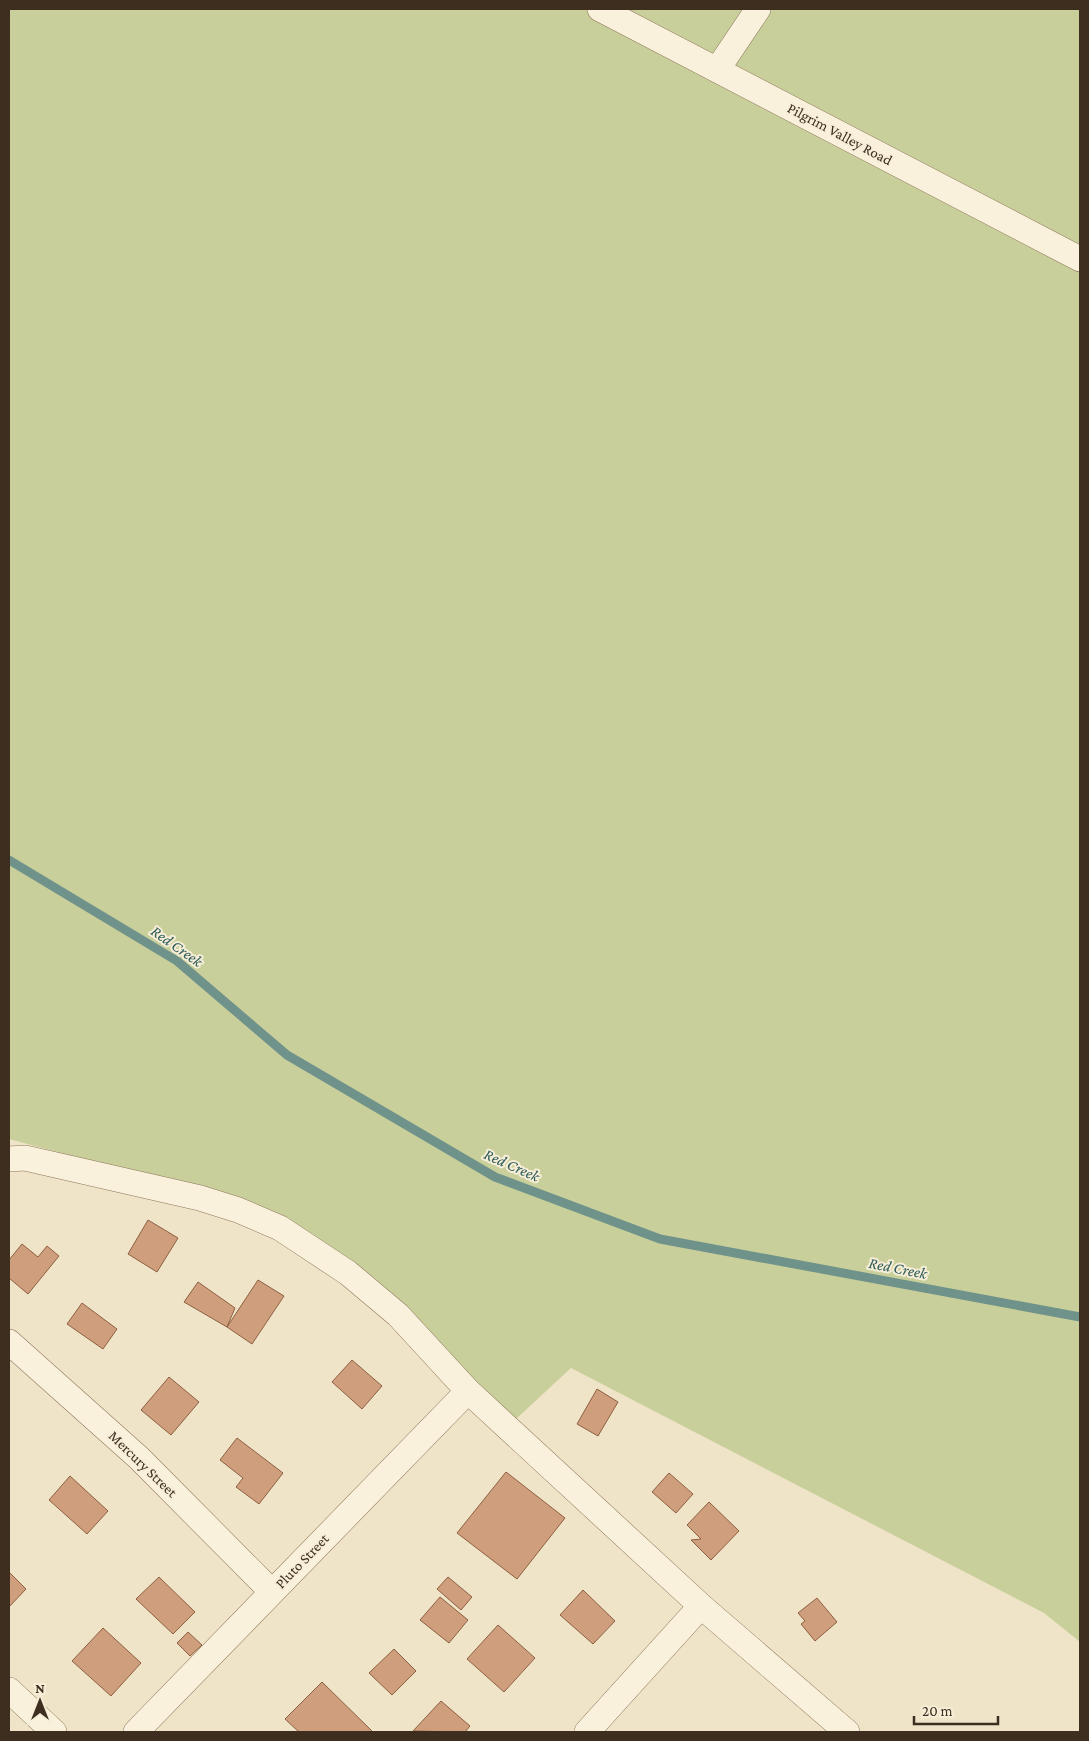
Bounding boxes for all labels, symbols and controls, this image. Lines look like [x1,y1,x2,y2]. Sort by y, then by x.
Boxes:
street label: Pilgrim Valley Road [784,100,895,169]
water label: Red Creek [148,922,207,970]
water label: Red Creek [482,1145,543,1185]
water label: Red Creek [867,1254,930,1282]
street label: Mercury Street [105,1428,181,1502]
street label: Pluto Street [272,1530,333,1592]
north arrow [15,1676,65,1726]
text: N [35,1680,45,1696]
scale bar [914,1694,998,1726]
text: 20 m [922,1703,953,1719]

